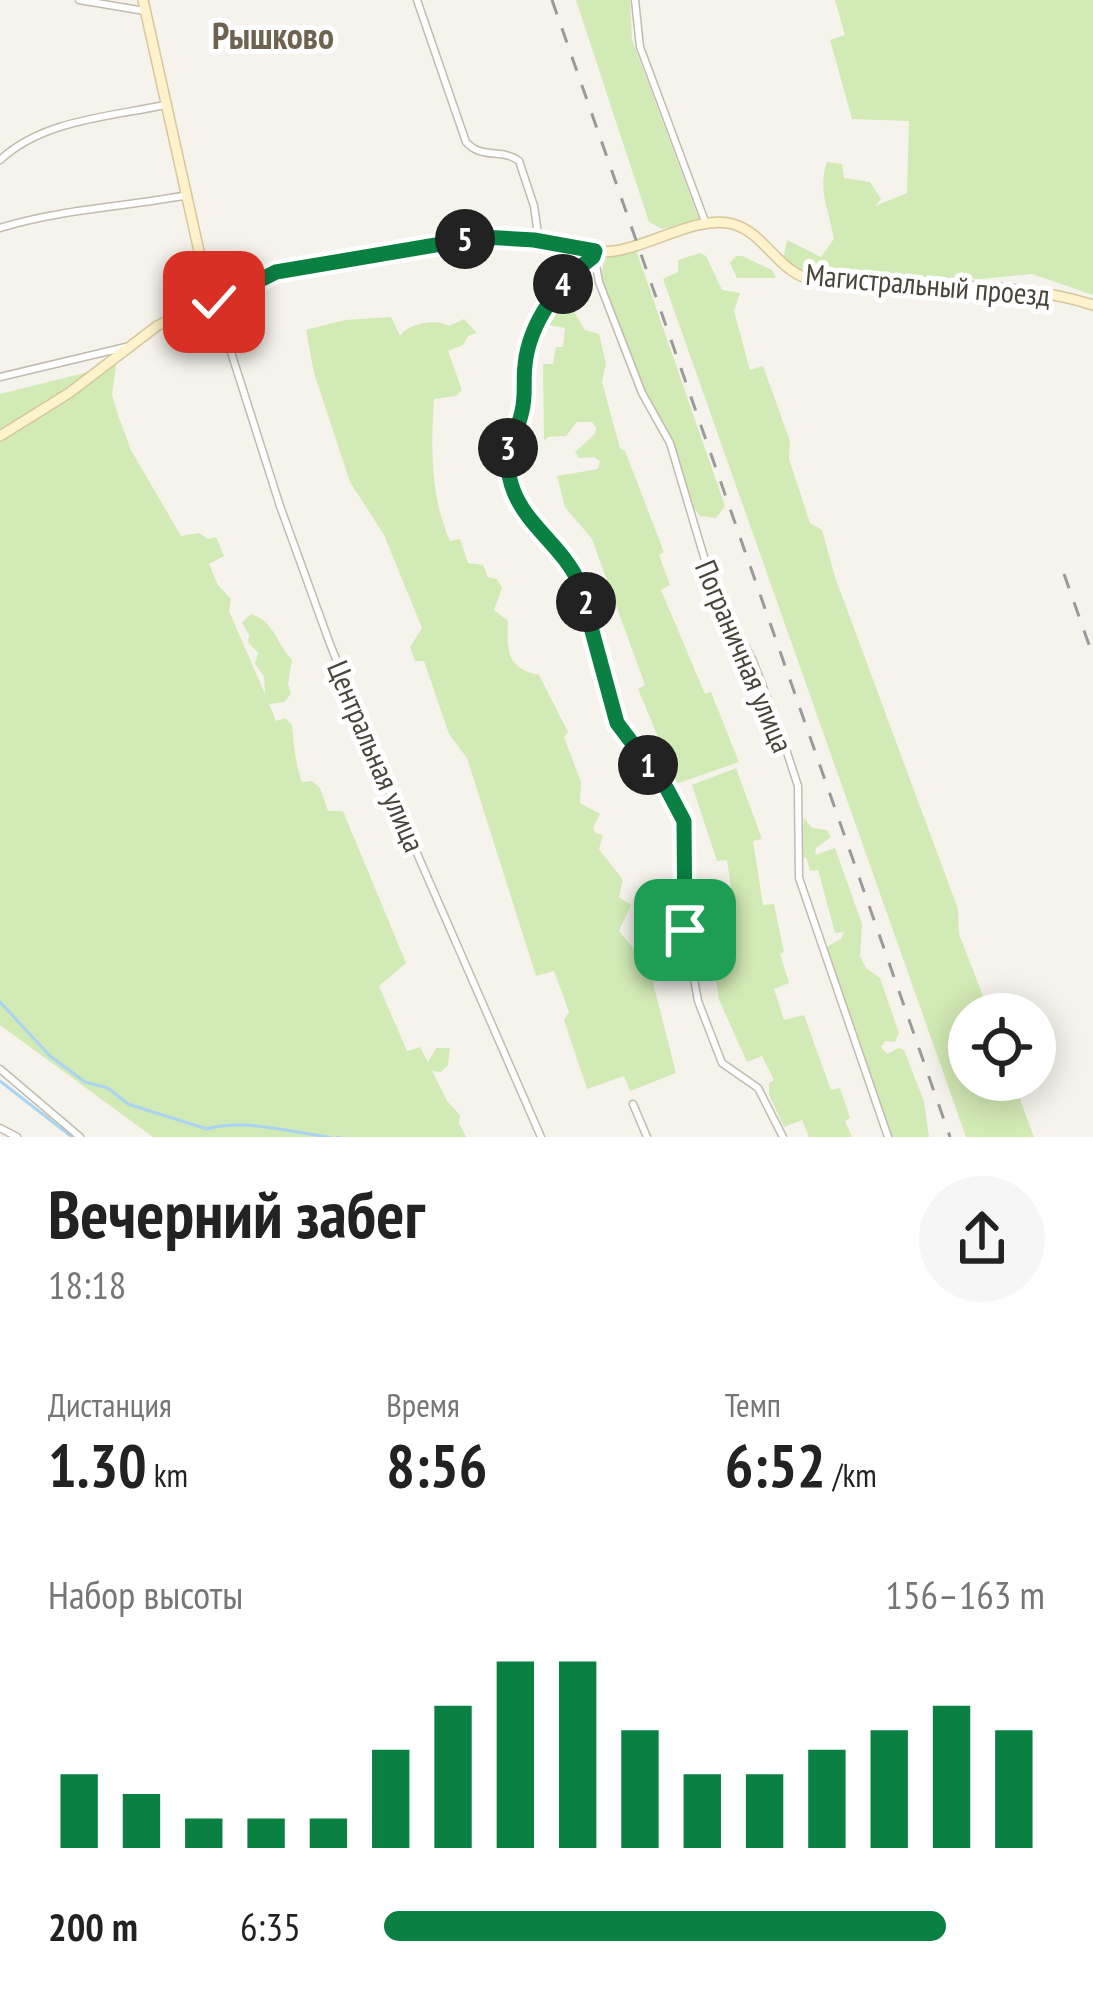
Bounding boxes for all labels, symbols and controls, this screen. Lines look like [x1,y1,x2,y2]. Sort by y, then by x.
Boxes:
district label: Рышково [212,12,334,59]
pin: 5 [435,209,495,269]
text: 5 [457,217,473,260]
pin [163,251,265,353]
pin: 4 [533,254,593,314]
street label: Магистральный проезд [804,254,1052,314]
text: 4 [555,262,571,305]
icon: check [181,269,247,335]
pin: 3 [478,418,538,478]
text: 3 [500,426,516,469]
street label: Пограничная улица [687,554,803,758]
pin: 2 [556,572,616,632]
text: 2 [578,580,594,623]
street label: Центральная улица [319,654,435,858]
pin: 1 [618,735,678,795]
text: 1 [640,743,656,786]
pin [634,879,736,981]
icon: arrive [652,897,718,963]
map controls [948,993,1056,1101]
button: locate [948,993,1056,1101]
text: Вечерний забег [48,1171,425,1256]
button: share [919,1176,1045,1302]
text: 18:18 [48,1259,126,1310]
text: Дистанция [48,1383,172,1426]
text: Время [386,1383,460,1426]
text: Темп [725,1383,781,1426]
text: 1.30 [48,1426,147,1504]
text: 8:56 [386,1426,487,1504]
text: 6:52 [725,1426,826,1504]
text: km [147,1453,188,1496]
text: /km [826,1453,877,1496]
text: Набор высоты [48,1569,243,1620]
text: 156–163 m [885,1569,1045,1620]
text: 200 m [48,1901,138,1952]
text: 6:35 [240,1901,301,1952]

